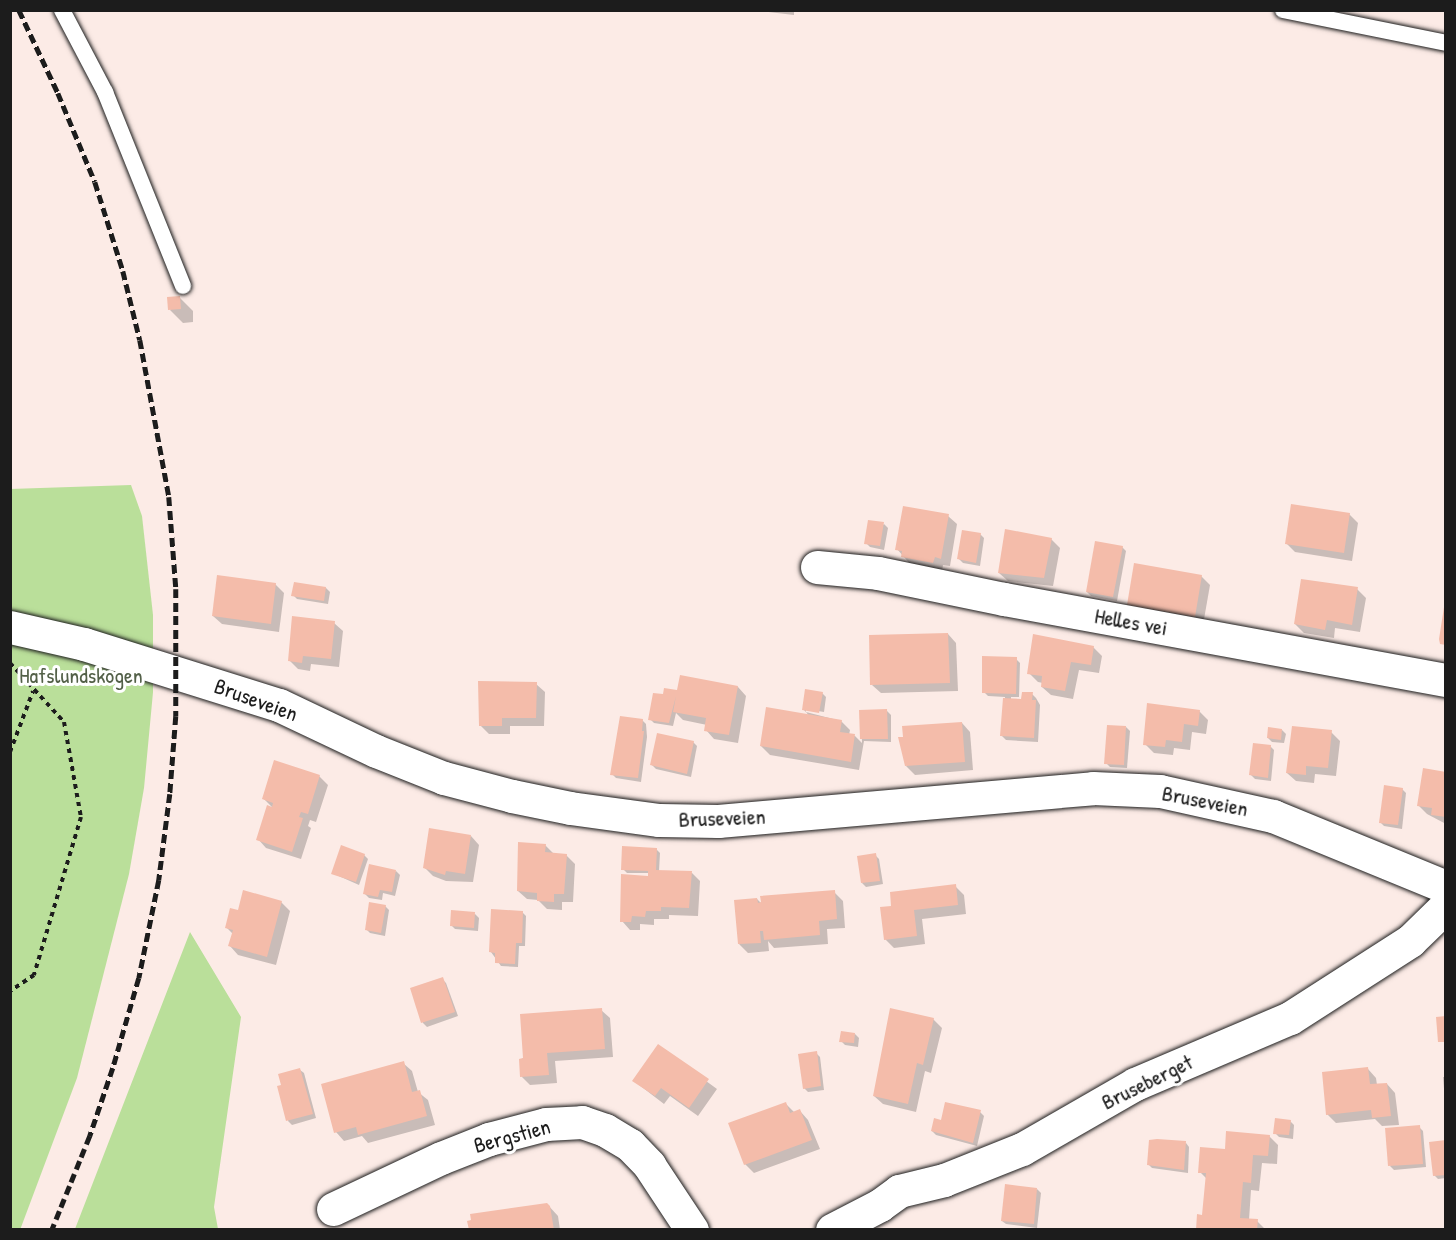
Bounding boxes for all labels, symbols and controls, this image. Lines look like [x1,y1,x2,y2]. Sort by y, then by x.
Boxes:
street label: Helles vei [1093,603,1169,641]
park label: Hafslundskogen [19,663,143,689]
street label: Bruseveien [211,673,301,727]
street label: Bruseveien [1160,780,1250,822]
street label: Bruseveien [678,803,766,833]
street label: Bruseberget [1097,1049,1197,1115]
street label: Bergstien [471,1113,553,1159]

